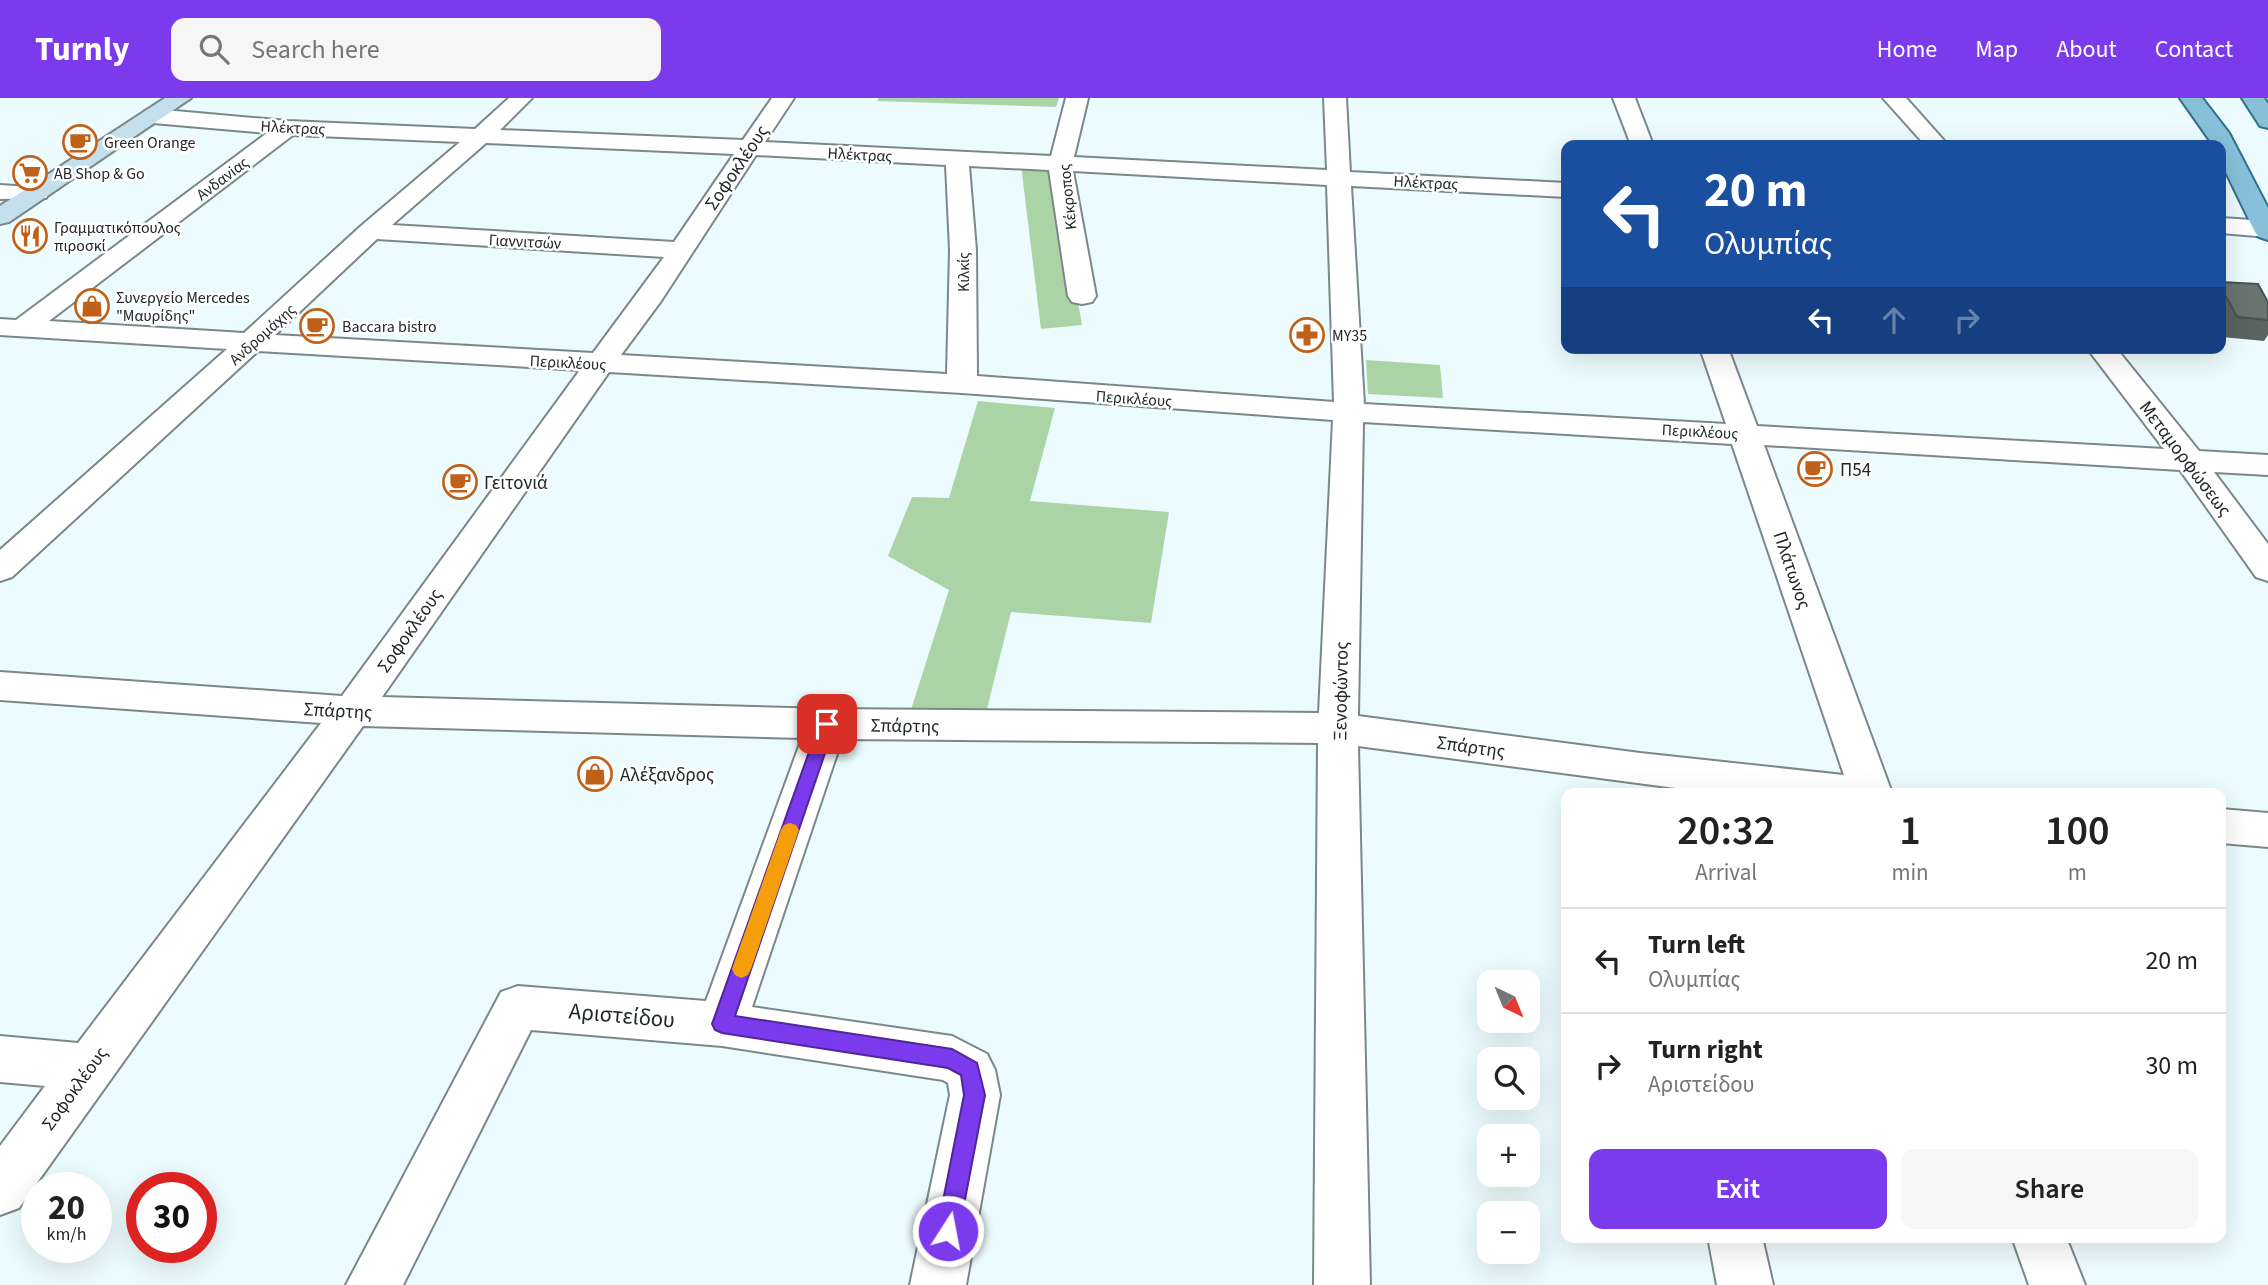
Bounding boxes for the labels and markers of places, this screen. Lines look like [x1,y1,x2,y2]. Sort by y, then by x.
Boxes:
cafe icon: Green Orange [61,123,99,161]
place label: Green Orange [104,132,196,154]
supermarket icon: AB Shop & Go [11,154,49,192]
place label: AB Shop & Go [54,163,145,185]
restaurant icon: Γραμματικόπουλος πιροσκί [11,217,49,255]
place label: Γραμματικόπουλος πιροσκί [54,217,181,257]
shop icon: Συνεργείο Mercedes "Μαυρίδης" [73,287,111,325]
place label: Συνεργείο Mercedes "Μαυρίδης" [116,287,250,327]
cafe icon: Baccara bistro [298,307,336,345]
place label: Baccara bistro [342,316,437,338]
pharmacy icon: MY35 [1288,316,1326,354]
place label: MY35 [1332,325,1367,347]
cafe icon: Π54 [1796,450,1834,488]
place label: Π54 [1840,457,1871,484]
cafe icon: Γειτονιά [441,463,479,501]
place label: Γειτονιά [484,470,548,497]
pin [797,694,857,754]
shop icon: Αλέξανδρος [576,755,614,793]
place label: Αλέξανδρος [620,762,714,789]

